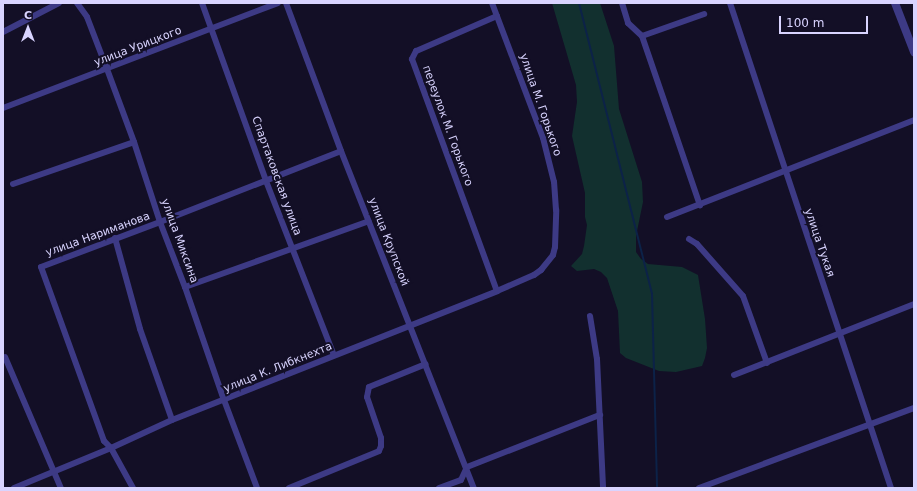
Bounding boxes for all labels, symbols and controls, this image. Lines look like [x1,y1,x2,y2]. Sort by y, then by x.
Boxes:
north arrow [8,8,48,48]
scale bar [781,8,870,34]
text: С [24,9,32,22]
text: 100 m [786,16,824,30]
street label: улица Урицкого [92,24,184,70]
street label: улица М. Горького [516,52,564,158]
street label: переулок М. Горького [419,64,475,188]
street label: Спартаковская улица [248,115,304,237]
street label: улица Крупской [365,196,411,288]
street label: улица Миксина [158,197,200,285]
street label: улица Тукая [801,207,837,279]
street label: улица Нариманова [44,210,152,260]
street label: улица К. Либкнехта [222,340,334,396]

